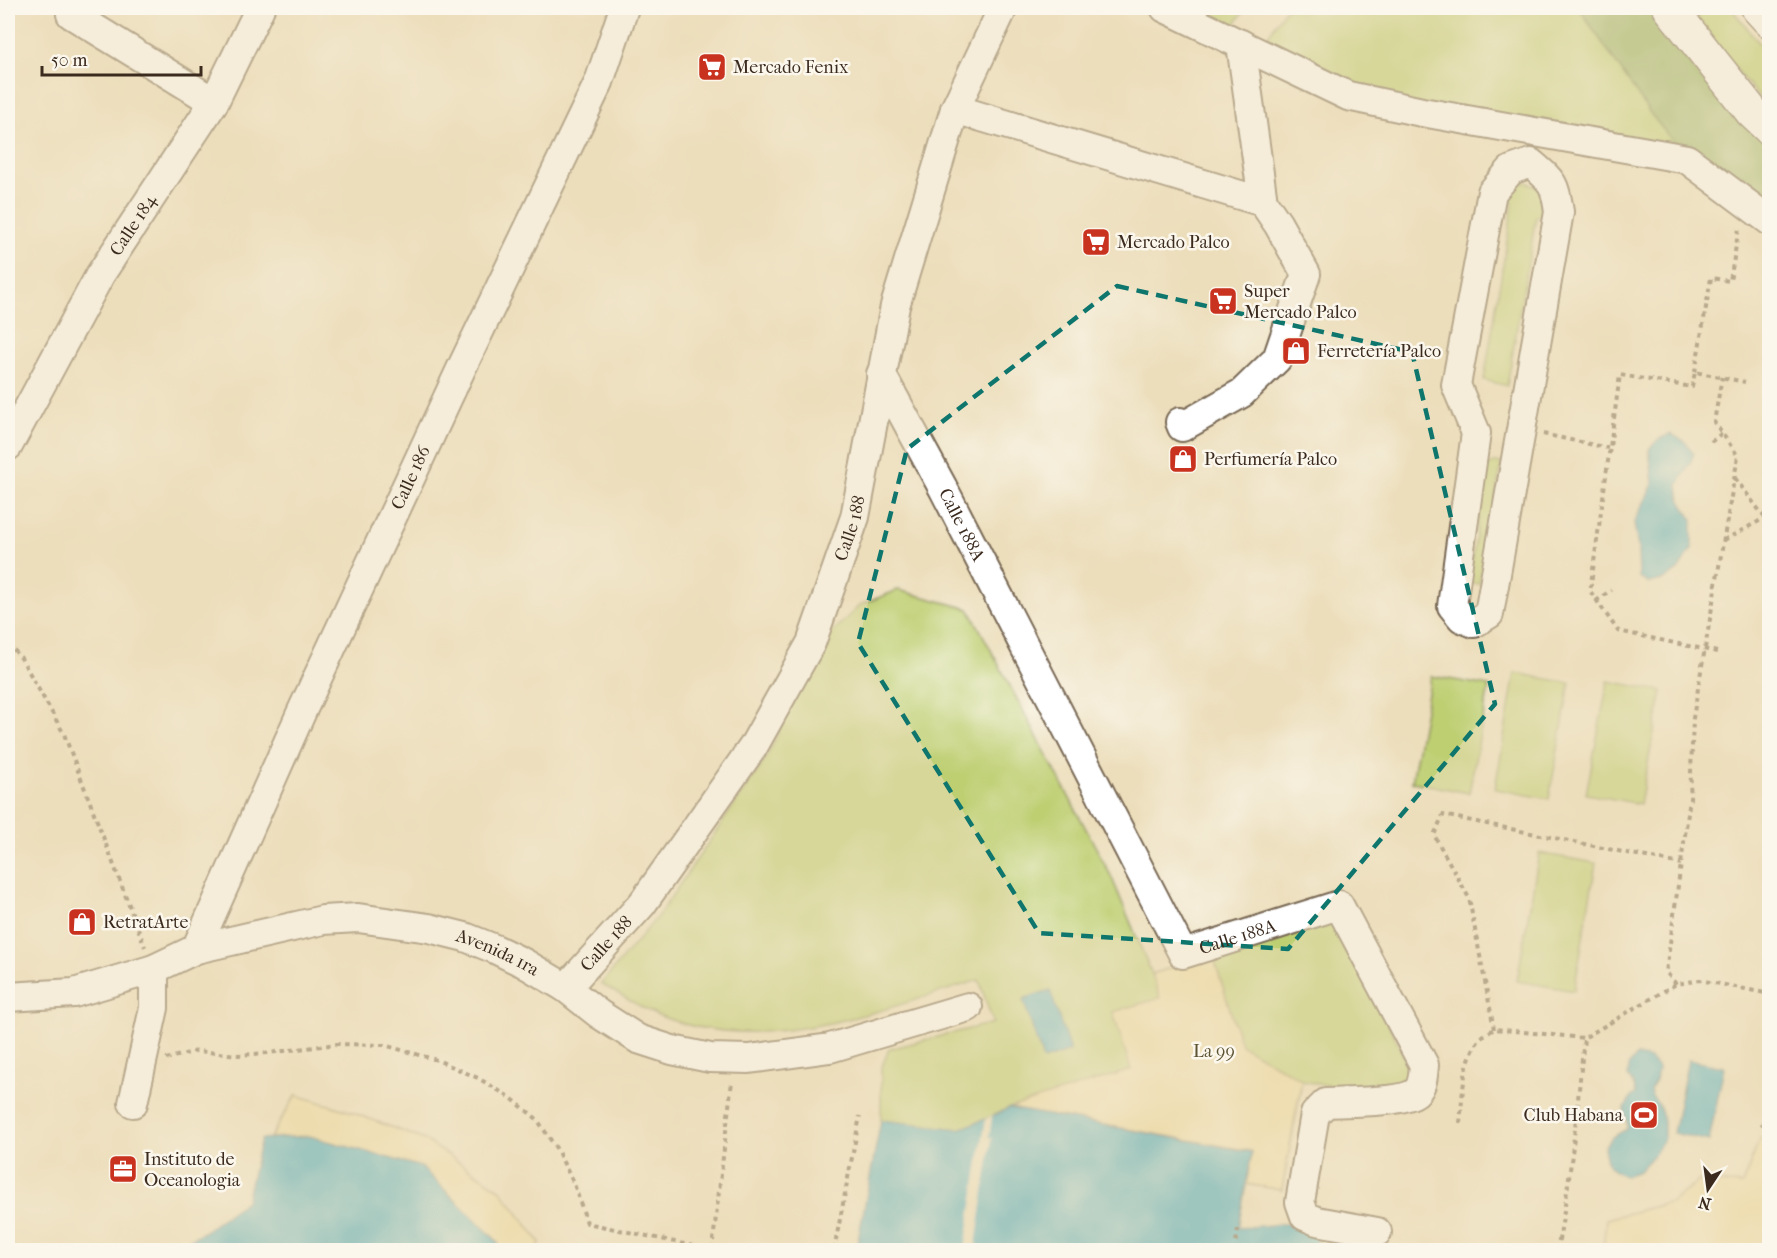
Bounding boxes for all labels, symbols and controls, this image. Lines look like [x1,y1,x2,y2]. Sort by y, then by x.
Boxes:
scale bar [42,39,201,77]
text: 50 m [51,50,88,71]
supermarket icon: Mercado Fenix [696,51,728,83]
place label: Mercado Fenix [733,57,849,78]
street label: Calle 184 [105,190,161,260]
supermarket icon: Mercado Palco [1080,226,1112,258]
place label: Mercado Palco [1117,232,1230,253]
place label: Super Mercado Palco [1244,281,1357,323]
supermarket icon: Super Mercado Palco [1207,285,1239,317]
shop icon: Ferretería Palco [1280,335,1312,367]
place label: Ferretería Palco [1317,341,1441,362]
street label: Calle 186 [387,442,435,513]
shop icon: Perfumería Palco [1167,443,1199,475]
place label: Perfumería Palco [1204,449,1337,470]
street label: Calle 188A [934,485,990,565]
street label: Calle 188 [830,494,869,564]
shop icon: RetratArte [66,906,98,938]
street label: Calle 188 [576,911,637,976]
place label: RetratArte [103,912,189,933]
street label: Calle 188A [1196,915,1279,959]
street label: Avenida 1ra [453,924,543,980]
park label: La 99 [1193,1041,1235,1062]
sports icon: Club Habana [1628,1099,1660,1131]
place label: Club Habana [1524,1105,1624,1126]
place label: Instituto de Oceanologia [144,1149,241,1191]
office icon: Instituto de Oceanologia [107,1153,139,1185]
north arrow [1678,1159,1738,1219]
text: N [1696,1192,1713,1214]

